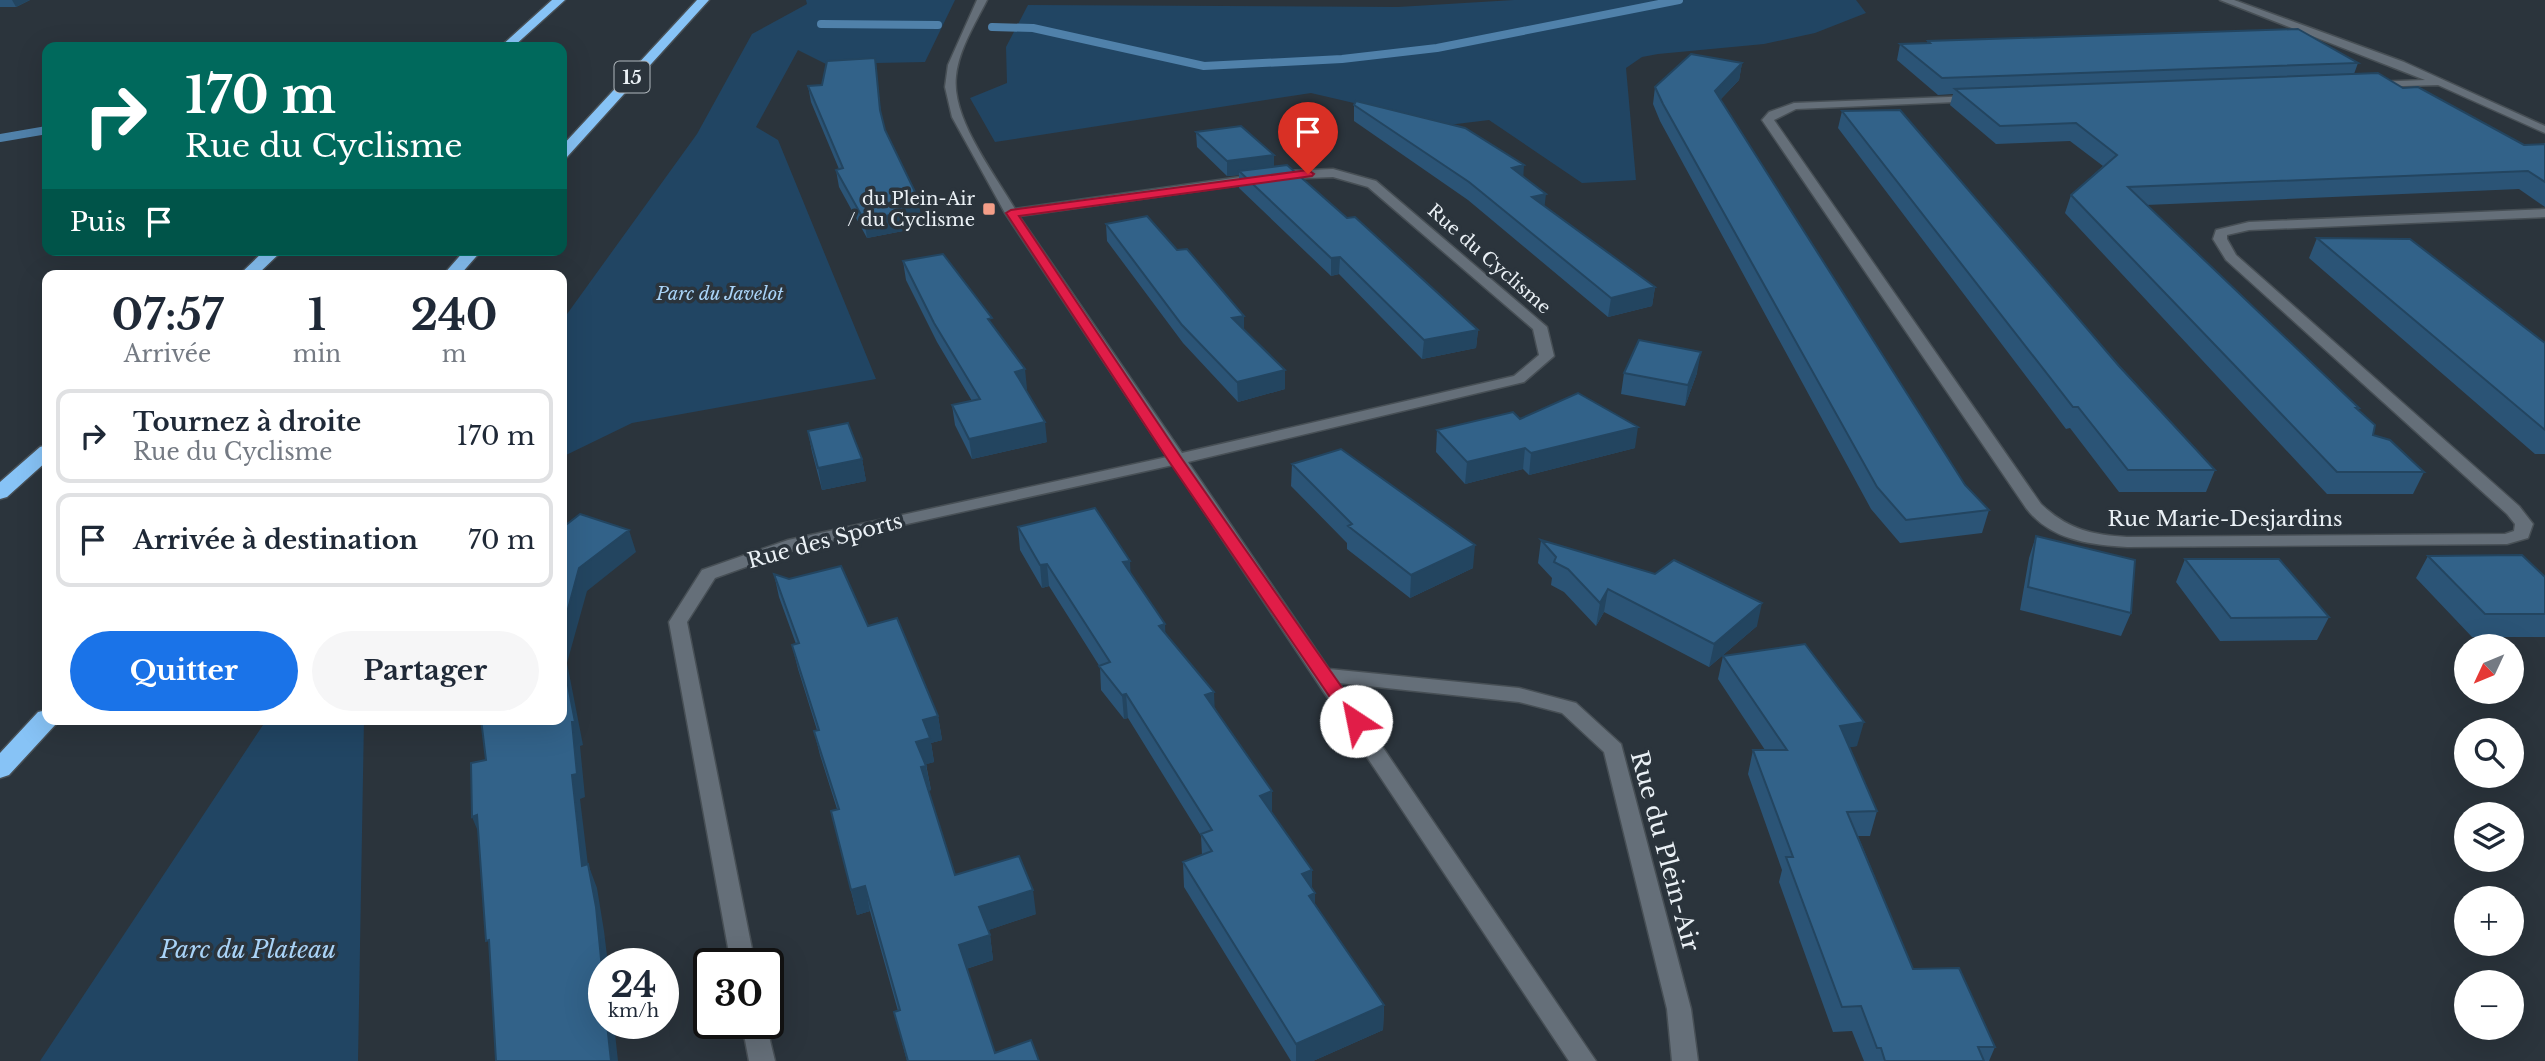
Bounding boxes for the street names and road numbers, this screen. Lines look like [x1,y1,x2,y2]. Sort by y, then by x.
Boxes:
road number: 15 [614,61,650,92]
street label: Rue du Cyclisme [1423,199,1555,319]
street label: Rue Marie-Desjardins [2107,506,2343,532]
street label: Rue des Sports [745,508,905,574]
street label: Rue du Plein-Air [1625,747,1706,955]

